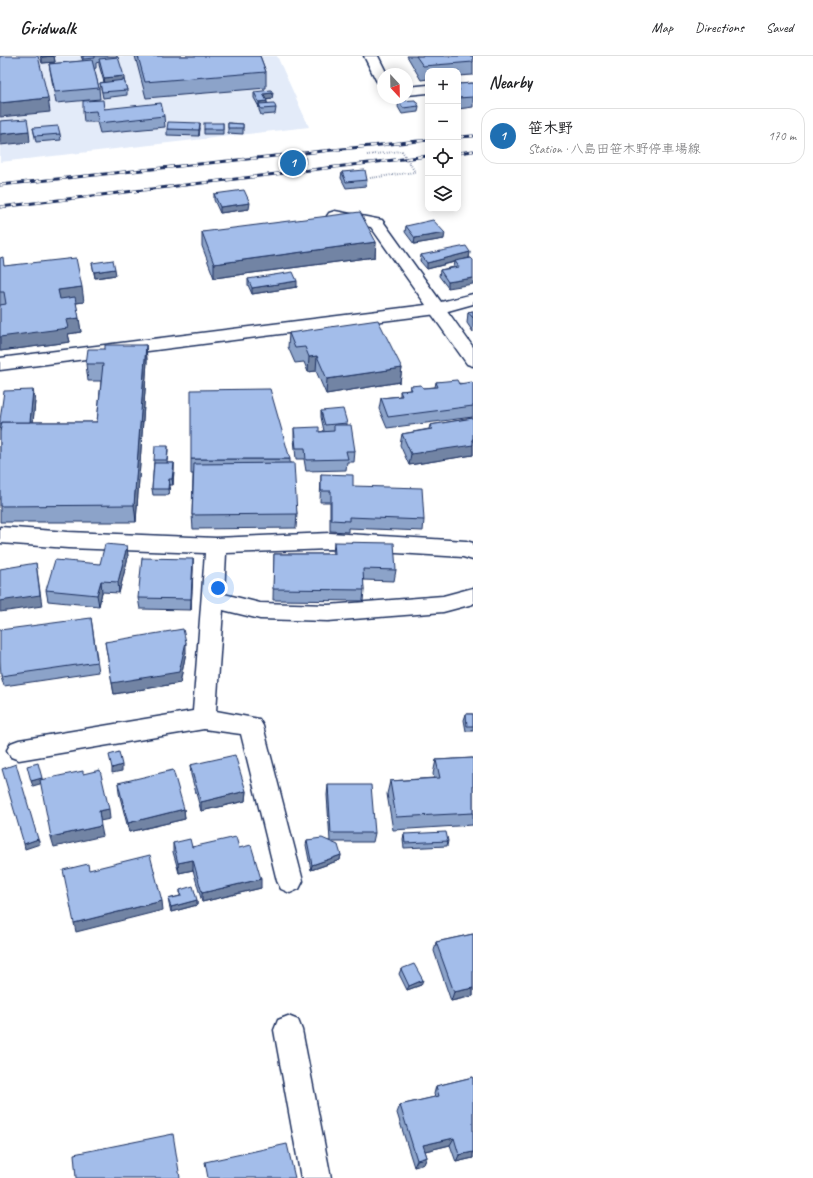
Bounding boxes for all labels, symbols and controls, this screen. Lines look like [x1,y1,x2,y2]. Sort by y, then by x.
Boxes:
text: Gridwalk [20,16,76,40]
text: Map [652,19,673,36]
text: Directions [695,19,744,36]
text: Saved [766,19,793,36]
north arrow [377,68,413,104]
map controls [425,68,461,212]
button: + [425,68,461,104]
text: Nearby [489,72,532,93]
button: − [425,104,461,140]
text: 笹木野 [528,119,573,138]
text: 1 [500,128,506,144]
text: 170 m [768,128,796,144]
button: locate [425,140,461,176]
text: Station · 八島田笹木野停車場線 [528,141,700,157]
pin: 1 [280,148,306,178]
button: layers [425,176,461,212]
your location [208,578,228,598]

